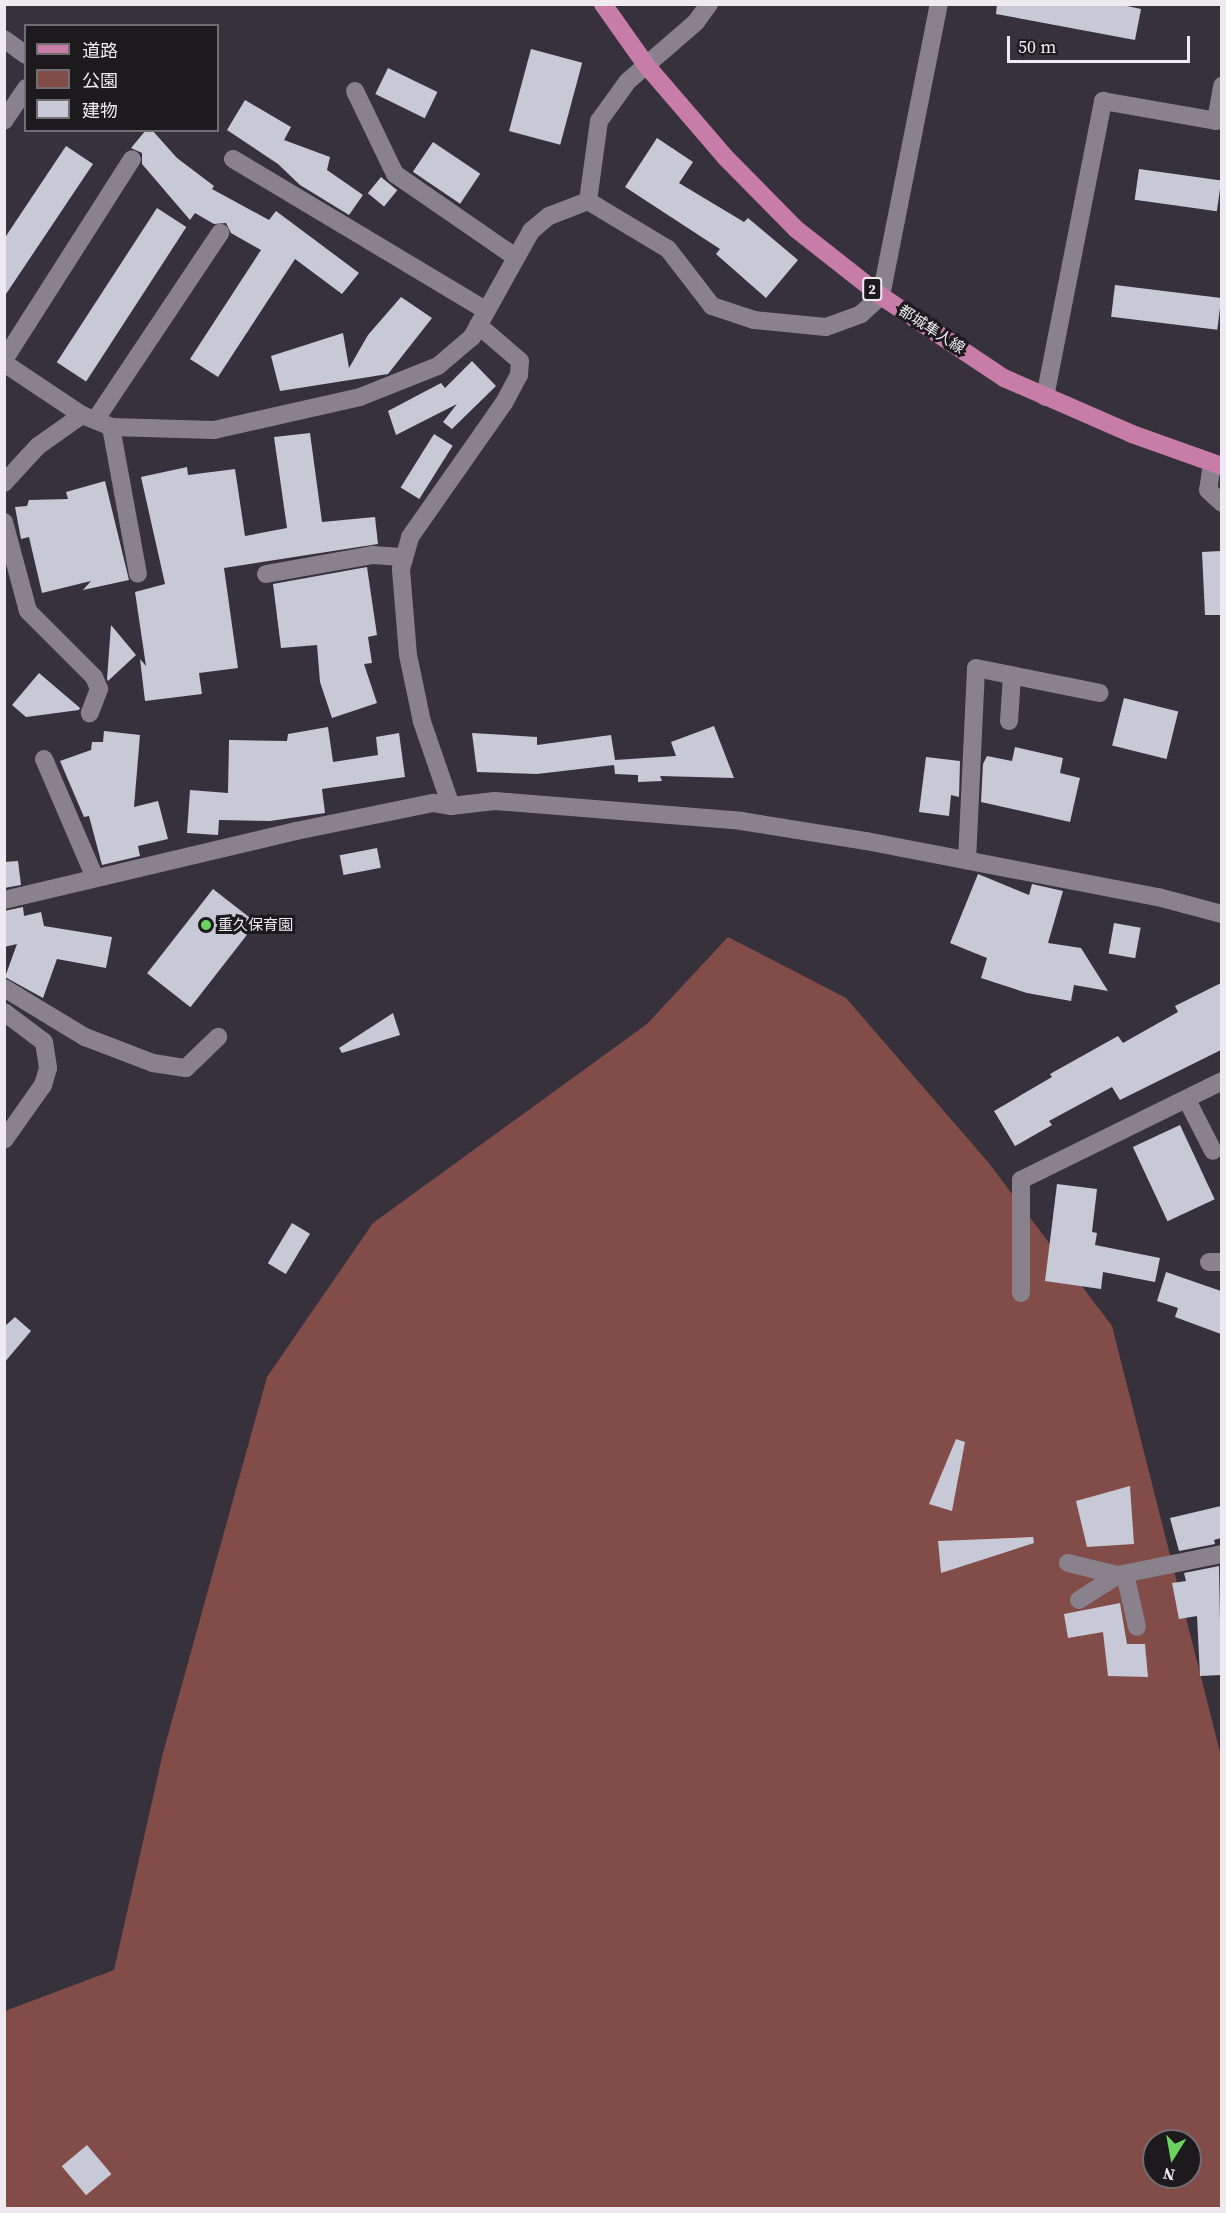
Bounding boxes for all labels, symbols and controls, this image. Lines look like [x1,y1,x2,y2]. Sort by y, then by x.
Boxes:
legend [24,24,219,132]
scale bar [1010,24,1193,62]
text: 50 m [1018,34,1056,59]
text: 道路 [82,38,118,63]
text: 公園 [82,68,118,93]
text: 建物 [82,98,118,123]
road number: 2 [862,278,882,300]
street label: 都城隼人線 [896,301,968,357]
place label: 重久保育園 [218,916,293,934]
marker: 重久保育園 [199,918,213,932]
north arrow [1142,2129,1202,2189]
text: N [1161,2163,1177,2187]

